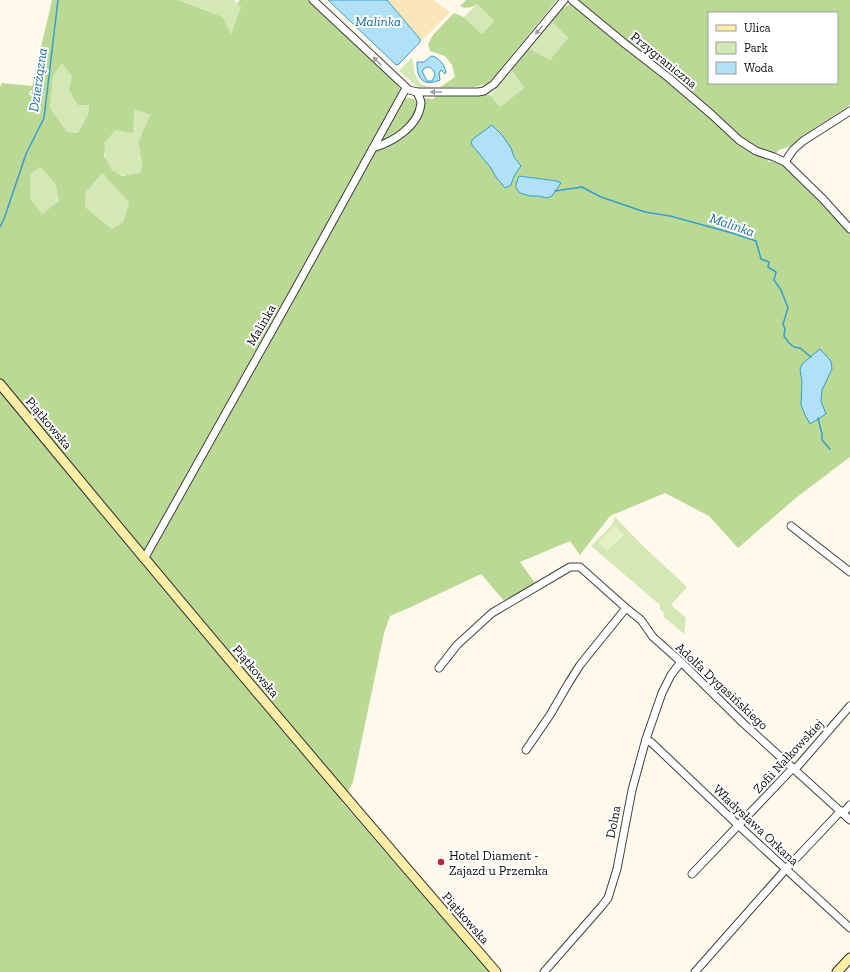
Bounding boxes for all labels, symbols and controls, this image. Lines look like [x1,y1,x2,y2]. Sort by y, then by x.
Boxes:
legend [708,12,838,84]
water label: Malinka [355,13,401,30]
text: Ulica [744,21,771,35]
one-way arrow [534,25,543,35]
street label: Przygraniczna [628,29,701,92]
text: Park [744,41,769,55]
water label: Dzierżązna [25,47,51,113]
one-way arrow [372,56,382,66]
text: Woda [744,61,773,75]
one-way arrow [429,89,442,95]
water label: Malinka [707,209,757,241]
street label: Malinka [243,301,279,348]
street label: Piątkowska [23,394,76,453]
street label: Adolfa Dygasińskiego [673,639,772,733]
street label: Piątkowska [230,642,283,701]
street label: Zofii Nałkowskiej [750,716,827,797]
street label: Władysława Orkana [710,781,802,869]
street label: Dolna [602,804,624,840]
place label: Hotel Diament - Zajazd u Przemka [449,848,549,879]
marker: Hotel Diament - Zajazd u Przemka [436,857,446,867]
street label: Piątkowska [439,889,493,948]

